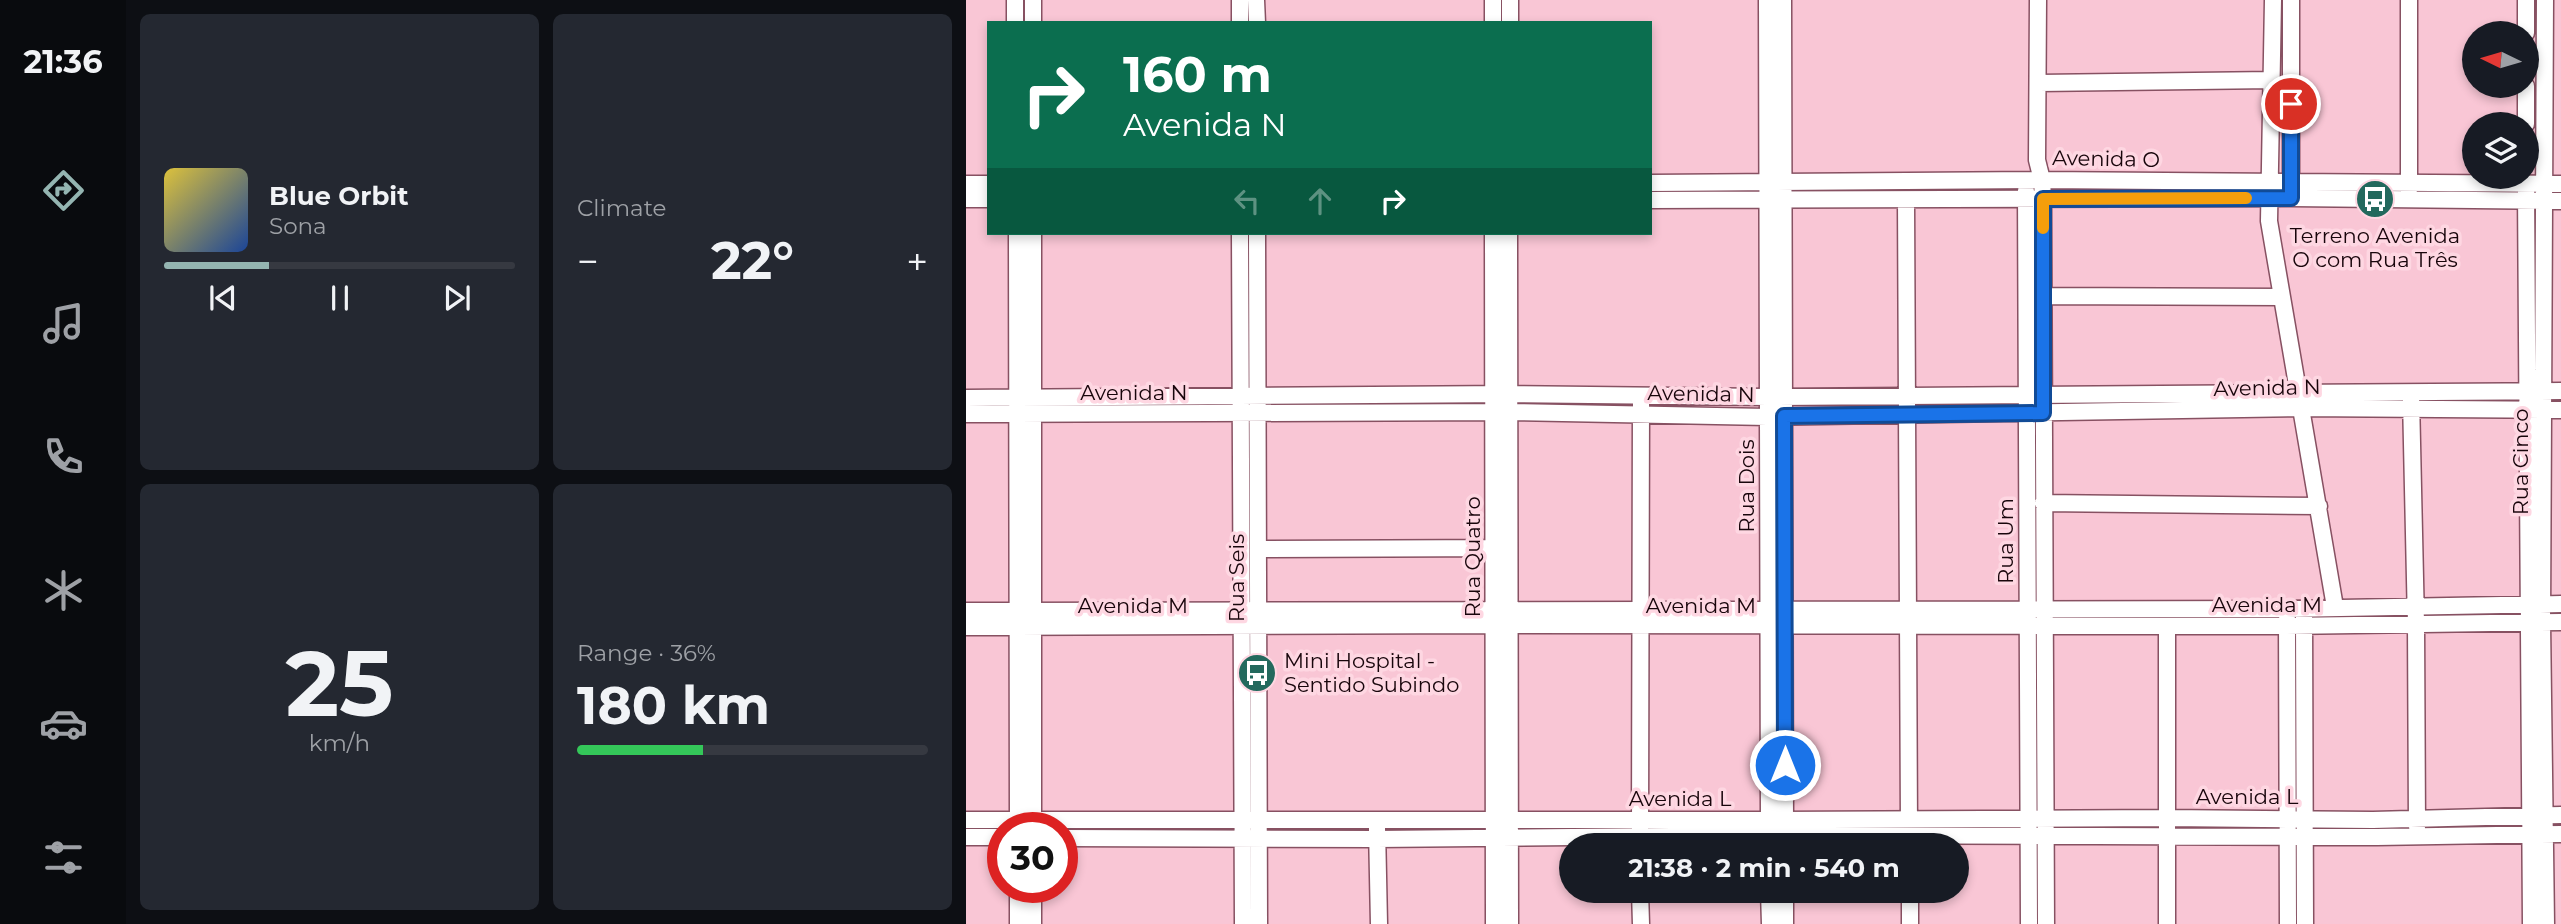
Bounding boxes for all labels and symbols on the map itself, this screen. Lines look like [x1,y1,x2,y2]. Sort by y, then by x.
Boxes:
north arrow [2462,21,2539,98]
pin [2261,74,2321,134]
street label: Avenida O [2052,145,2160,172]
bus stop icon: Terreno Avenida O com Rua Três [2354,178,2396,220]
place label: Terreno Avenida O com Rua Três [2290,223,2460,272]
street label: Avenida N [2213,374,2321,401]
street label: Avenida N [1080,380,1188,405]
street label: Avenida N [1647,380,1755,407]
street label: Rua Cinco [2508,409,2533,515]
street label: Rua Dois [1734,439,1759,533]
street label: Rua Quatro [1460,496,1485,618]
street label: Rua Um [1993,498,2018,584]
street label: Rua Seis [1224,534,1249,622]
street label: Avenida M [2212,592,2322,617]
street label: Avenida M [1078,593,1188,618]
street label: Avenida M [1646,593,1756,618]
place label: Mini Hospital - Sentido Subindo [1284,648,1459,697]
bus stop icon: Mini Hospital - Sentido Subindo [1236,652,1278,694]
position arrow [1748,728,1822,802]
street label: Avenida L [2196,784,2299,809]
street label: Avenida L [1629,786,1732,811]
speed limit sign: 30 [987,812,1078,903]

